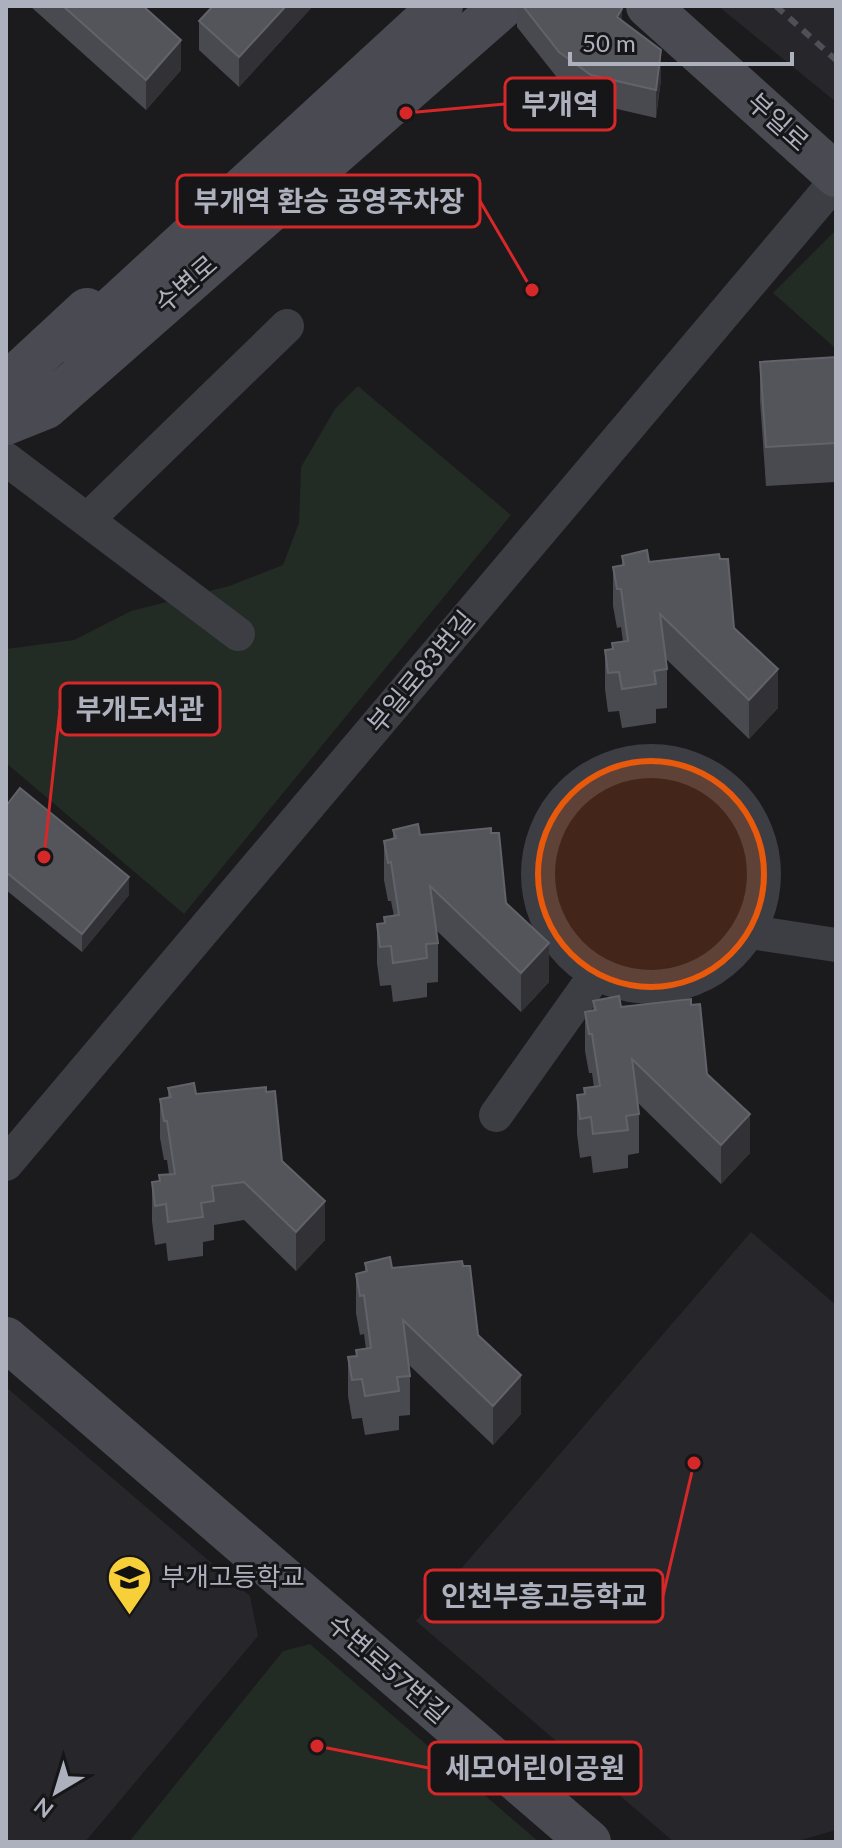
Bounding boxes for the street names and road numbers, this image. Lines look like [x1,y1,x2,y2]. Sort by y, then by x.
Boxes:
street label: 부일로 [741,85,816,157]
street label: 수변로 [148,248,223,319]
street label: 부일로83번길 [360,604,481,739]
street label: 수변로57번길 [322,1607,456,1729]

